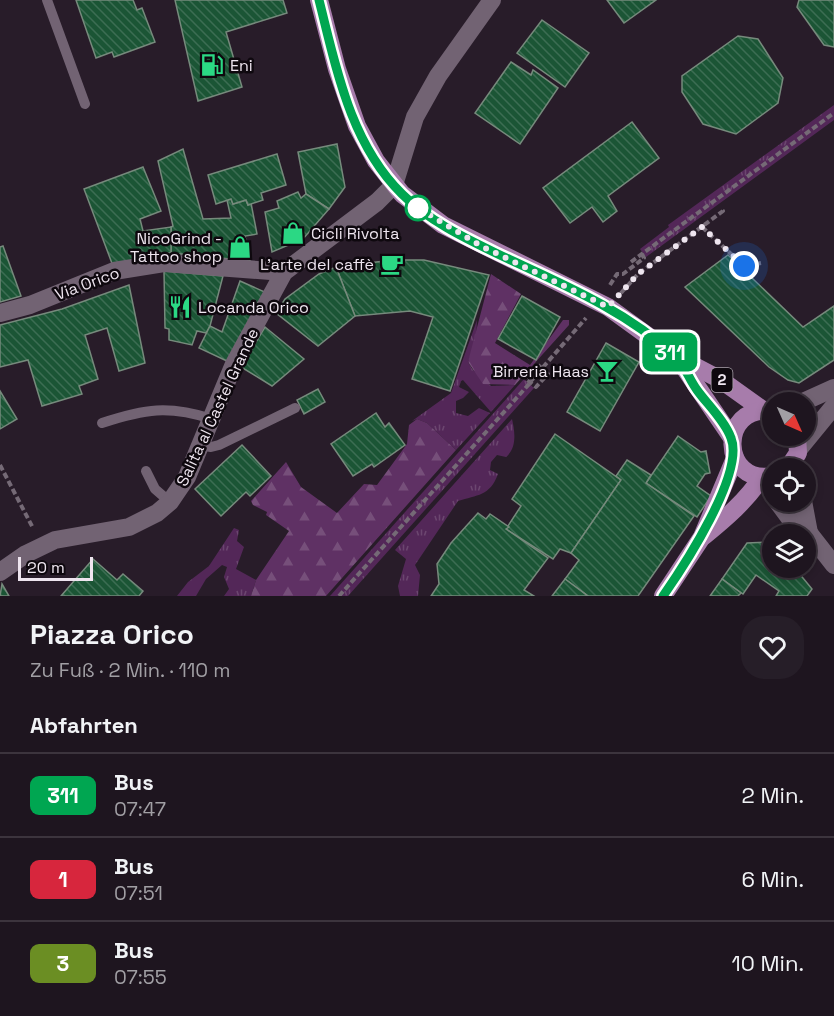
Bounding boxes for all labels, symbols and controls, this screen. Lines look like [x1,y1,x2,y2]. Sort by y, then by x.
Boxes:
fuel station icon: Eni [199,52,225,78]
place label: Eni [230,55,253,76]
unlabelled marker [405,195,431,221]
shop icon: Cicli Rivolta [280,220,306,246]
place label: Cicli Rivolta [311,223,399,244]
place label: NicoGrind - Tattoo shop [130,228,222,267]
shop icon: NicoGrind - Tattoo shop [227,234,253,260]
cafe icon: L’arte del caffè [379,251,405,277]
your location [729,251,759,281]
place label: L’arte del caffè [260,254,374,275]
street label: Via Orico [52,262,122,305]
restaurant icon: Locanda Orico [167,294,193,320]
place label: Locanda Orico [198,297,309,318]
street label: Salita al Castel Grande [172,325,263,490]
line badge: 311 [636,332,704,372]
text: 311 [654,339,686,366]
bar icon: Birreria Haas [594,358,620,384]
place label: Birreria Haas [493,361,589,382]
road number: 2 [712,368,732,392]
north arrow [762,392,816,446]
map controls [762,392,816,578]
button: locate [762,458,816,512]
button: layers [762,524,816,578]
scale bar [18,554,93,582]
text: 20 m [27,557,65,578]
text: Piazza Orico [30,616,194,652]
button: heart [741,616,804,679]
text: Zu Fuß · 2 Min. · 110 m [30,657,230,683]
text: Abfahrten [30,711,138,739]
text: Bus [114,768,154,796]
text: 2 Min. [742,781,804,809]
text: 311 [47,782,79,809]
text: 07:47 [114,796,166,822]
text: Bus [114,852,154,880]
text: 6 Min. [741,865,804,893]
text: 1 [58,866,68,893]
text: 07:51 [114,880,163,906]
text: Bus [114,936,154,964]
text: 10 Min. [732,949,804,977]
text: 3 [57,950,69,977]
text: 07:55 [114,964,167,990]

